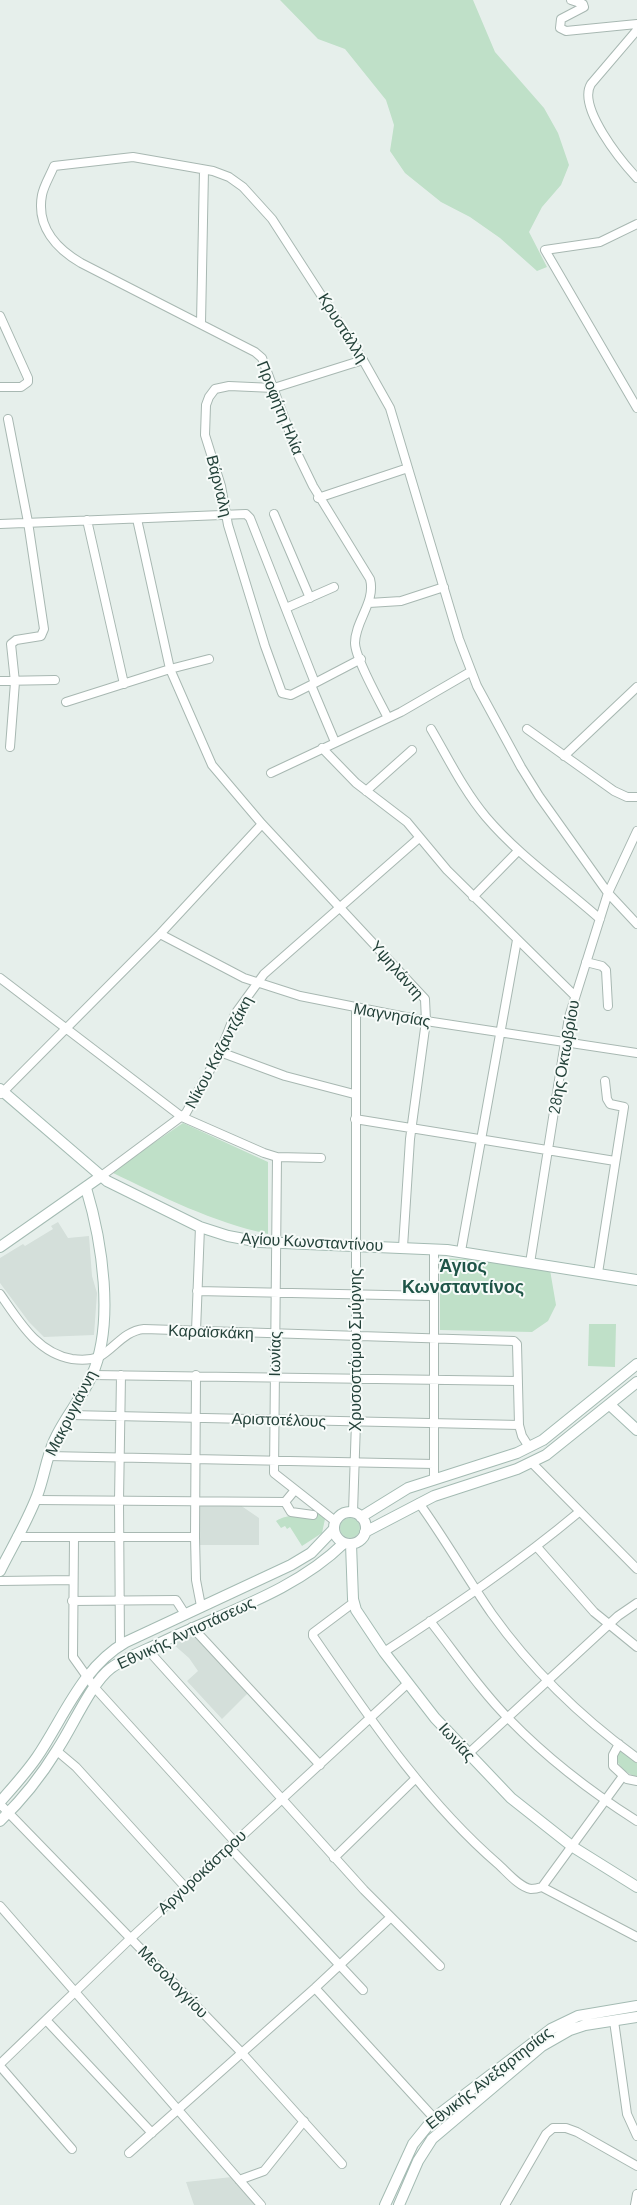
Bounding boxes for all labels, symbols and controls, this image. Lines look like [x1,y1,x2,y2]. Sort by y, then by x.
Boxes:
street label: Κρυστάλλη [314,290,372,366]
street label: Προφήτη Ηλία [252,358,308,458]
street label: Βάρναλη [202,453,236,519]
street label: Υψηλάντη [366,937,428,1003]
street label: Νίκου Καζαντζάκη [181,992,257,1112]
street label: Μαγνησίας [352,999,432,1031]
street label: 28ης Οκτωβρίου [545,999,583,1115]
street label: Αγίου Κωνσταντίνου [240,1229,384,1255]
district label: Άγιος Κωνσταντίνος [402,1255,524,1298]
street label: Χρυσοστόμου Σμύρνης [346,1268,366,1432]
street label: Καραϊσκάκη [168,1321,254,1343]
street label: Ιωνίας [265,1331,285,1377]
street label: Μακρυγιάννη [41,1367,101,1459]
street label: Αριστοτέλους [231,1409,327,1431]
street label: Εθνικής Αντιστάσεως [114,1593,258,1673]
street label: Ιωνίας [435,1719,479,1765]
street label: Αργυροκάστρου [154,1826,250,1918]
street label: Μεσολογγίου [134,1942,212,2022]
street label: Εθνικής Ανεξαρτησίας [422,2023,556,2133]

